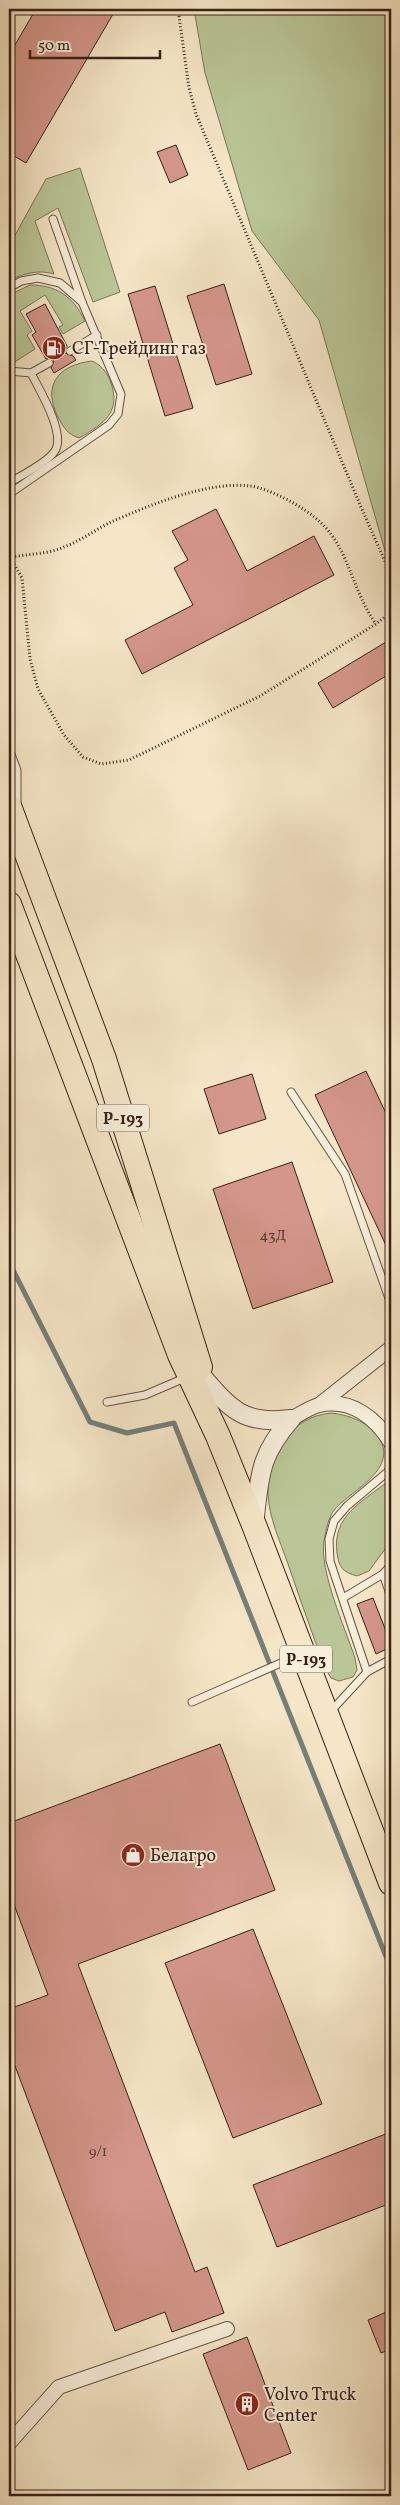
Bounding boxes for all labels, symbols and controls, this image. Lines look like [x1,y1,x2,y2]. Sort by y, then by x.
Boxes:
scale bar [30,28,160,60]
text: 50 m [38,36,70,57]
fuel station icon: СГ-Трейдинг газ [41,335,67,361]
place label: СГ-Трейдинг газ [72,337,206,362]
road number: Р-193 [97,1104,149,1132]
house number: 43Д [260,1226,287,1247]
road number: Р-193 [280,1646,332,1672]
shop icon: Белагро [120,1842,146,1868]
place label: Белагро [150,1844,216,1869]
house number: 9/1 [89,2142,107,2163]
place label: Volvo Truck Center [264,2383,356,2429]
building icon: Volvo Truck Center [234,2391,260,2417]

